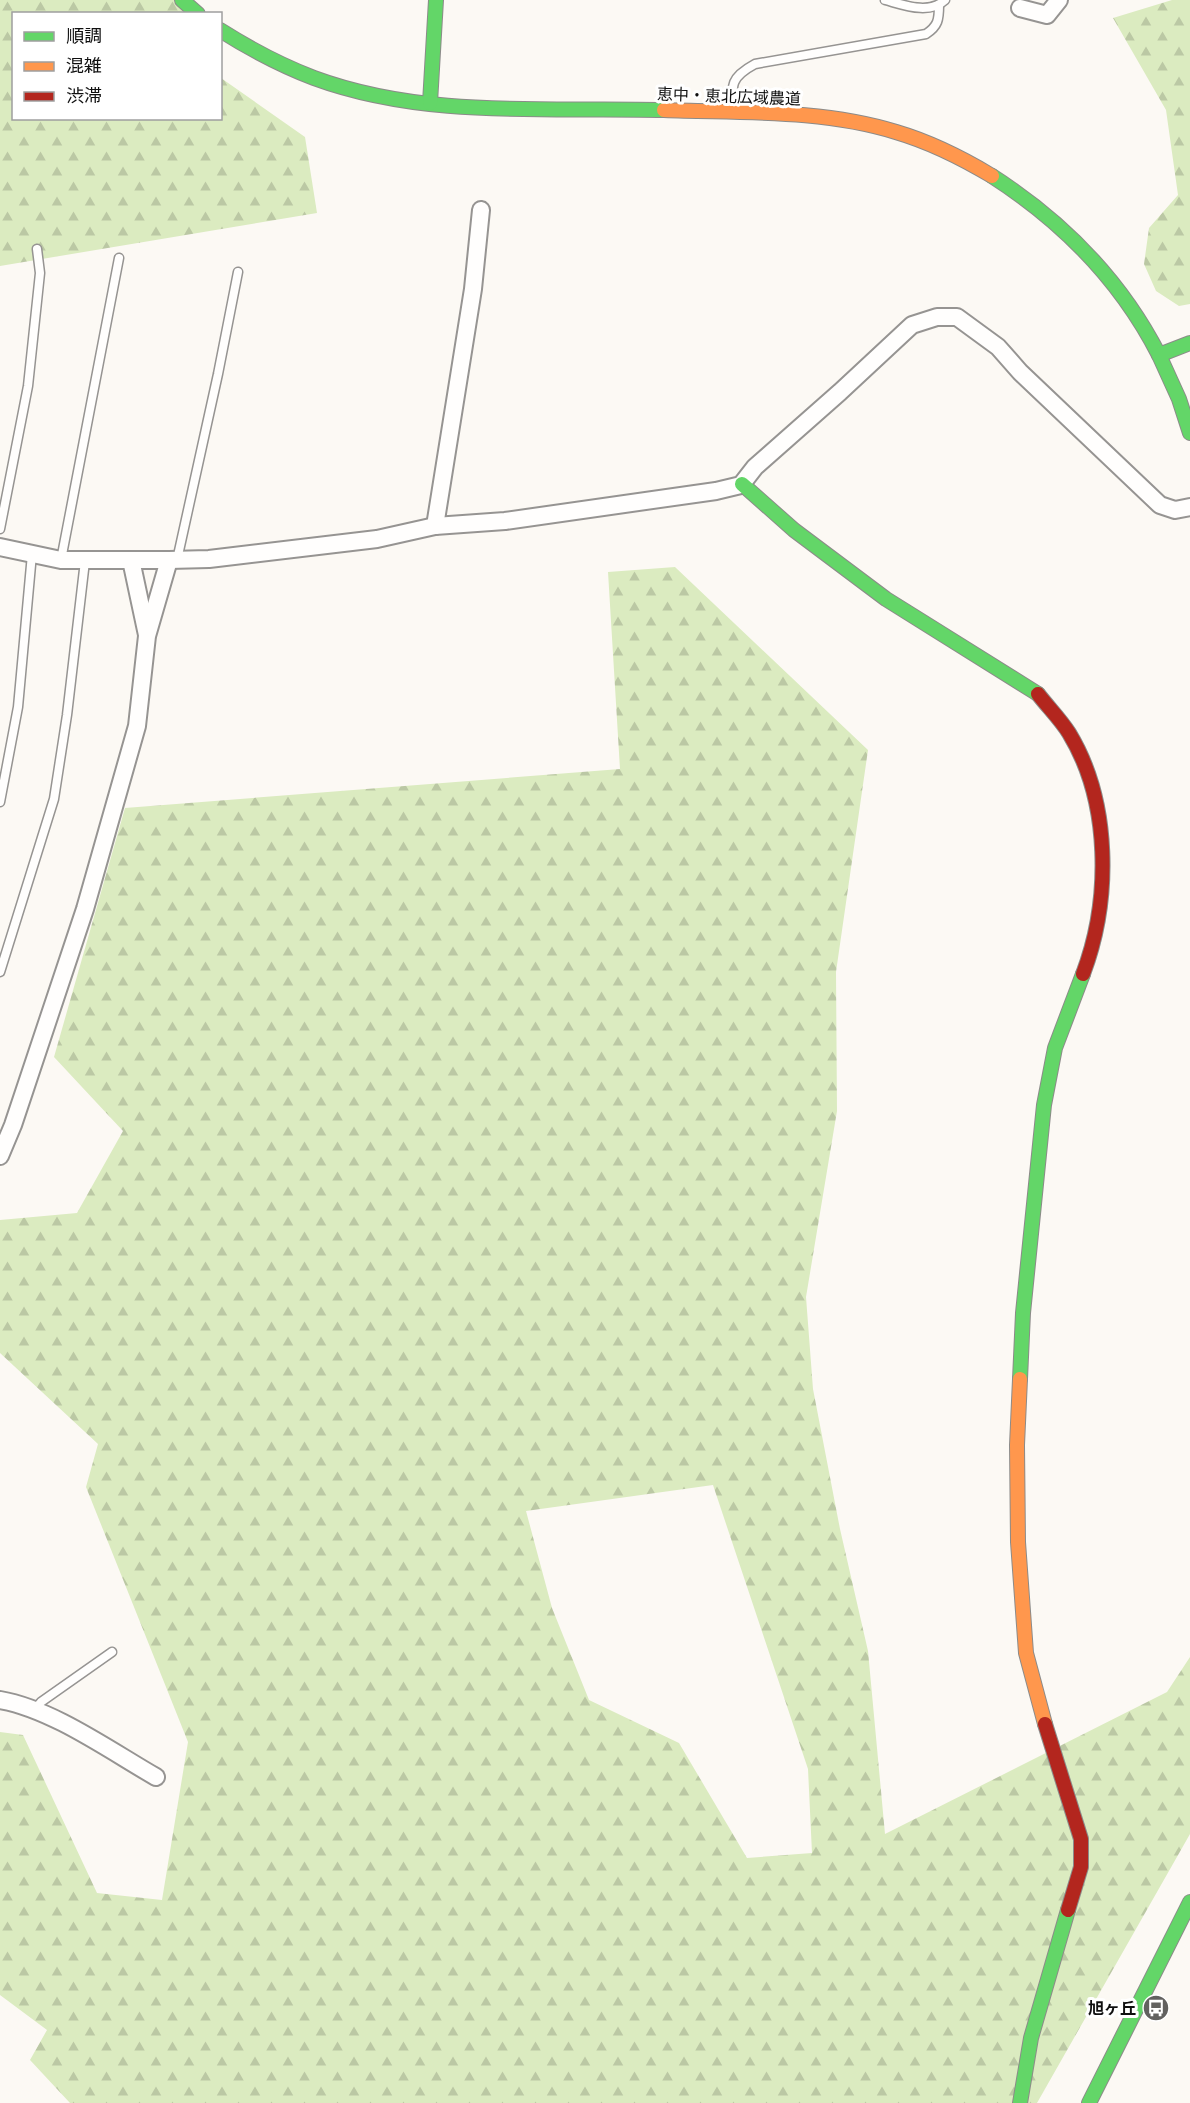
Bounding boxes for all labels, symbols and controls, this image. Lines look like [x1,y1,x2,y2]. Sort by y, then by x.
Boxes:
legend [12,12,222,120]
text: 順調 [66,25,102,46]
text: 混雑 [66,55,102,76]
street label: 恵中・恵北広域農道 [657,84,801,109]
text: 渋滞 [66,85,102,106]
bus stop icon: 旭ヶ丘 [1141,1993,1171,2023]
place label: 旭ヶ丘 [1088,1999,1136,2018]

